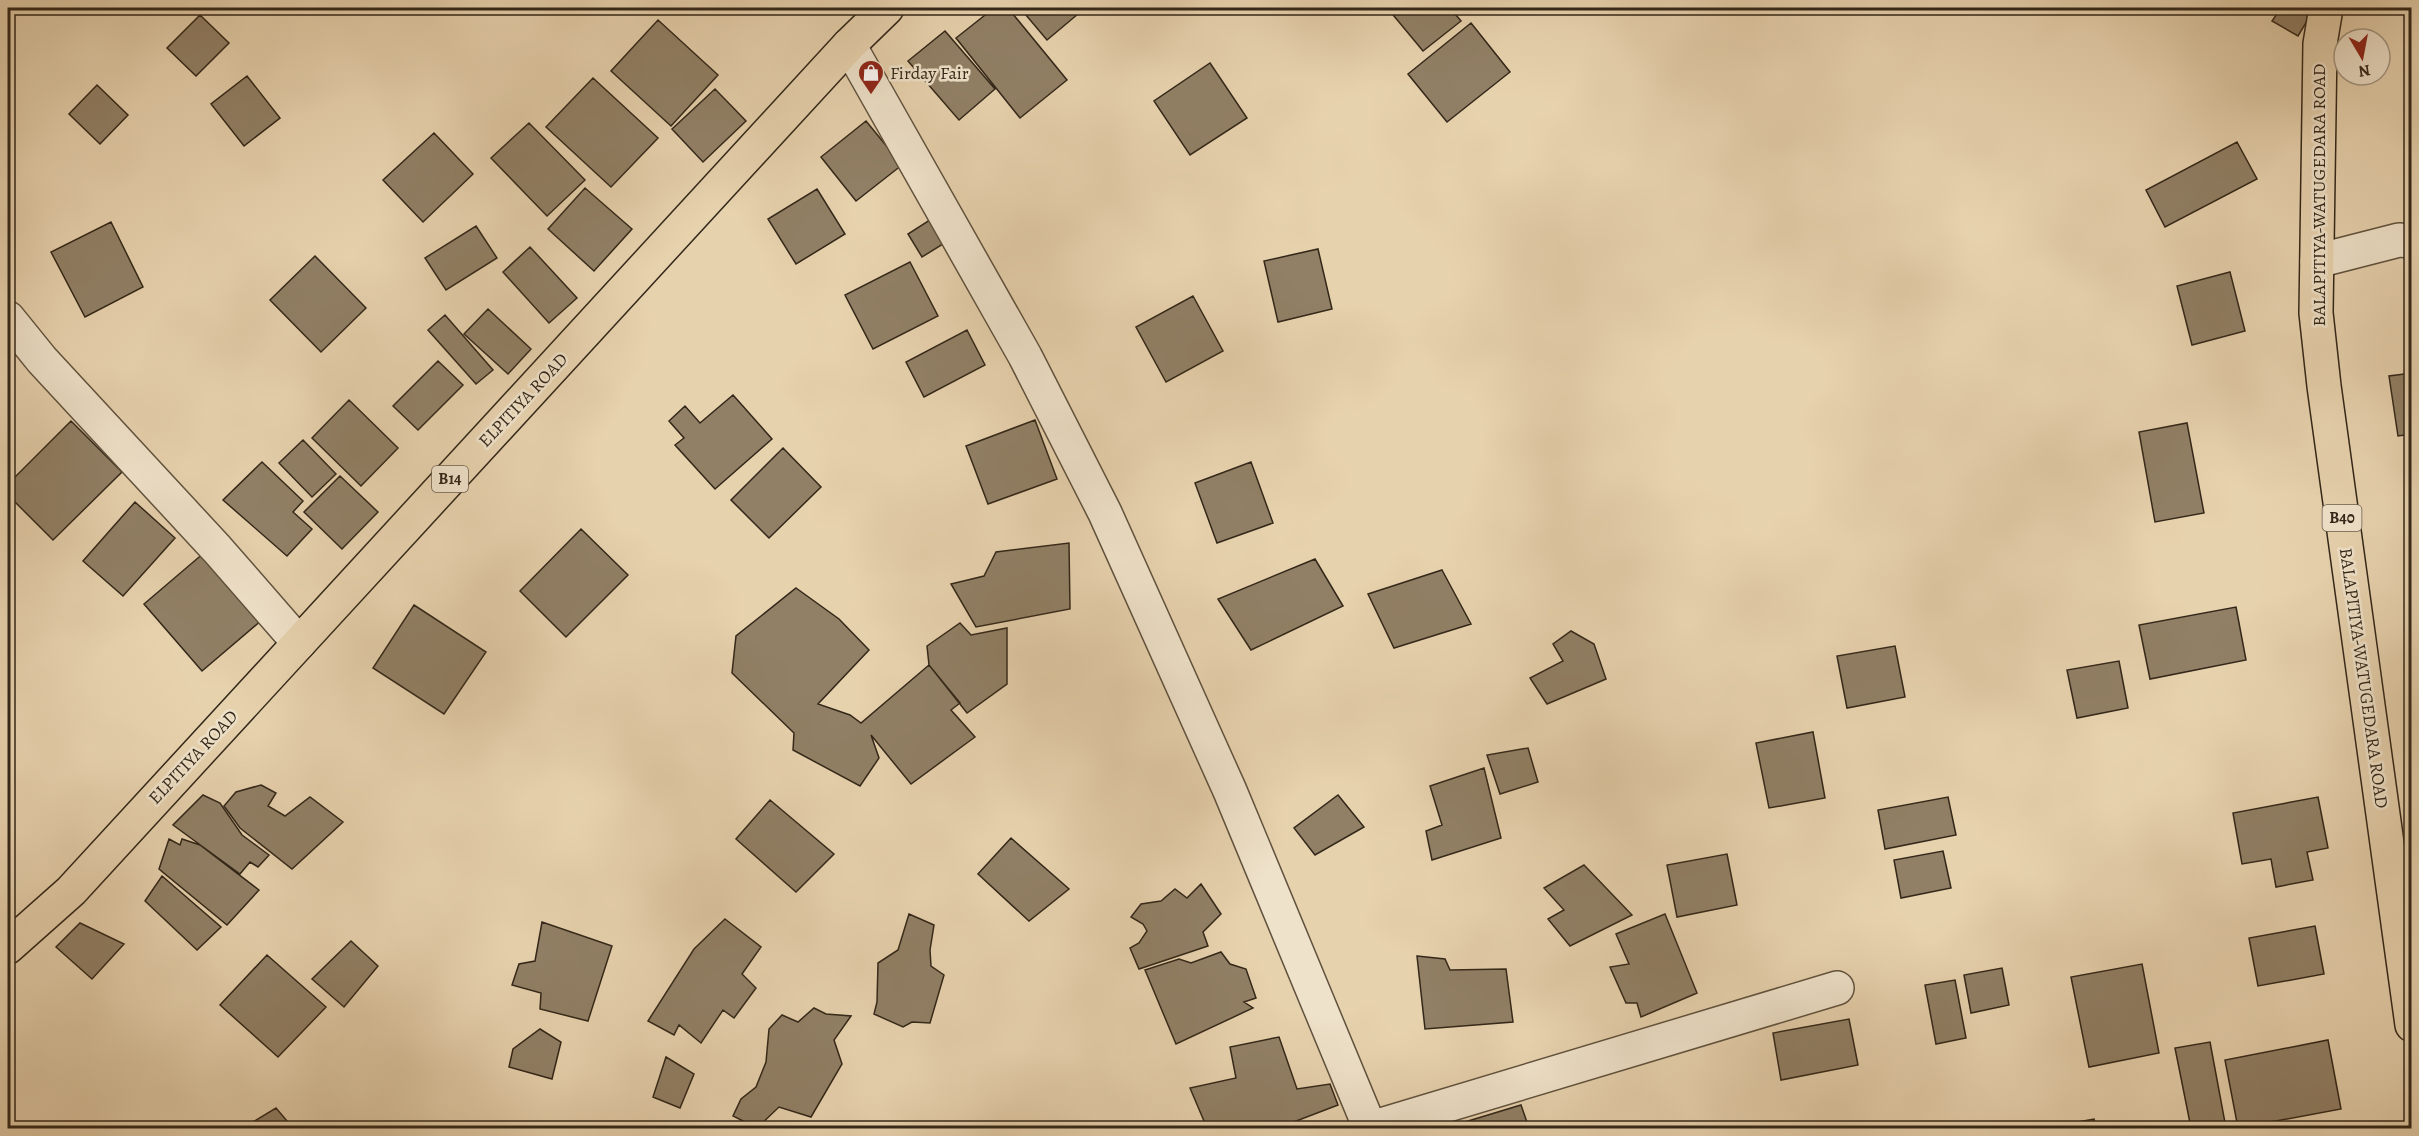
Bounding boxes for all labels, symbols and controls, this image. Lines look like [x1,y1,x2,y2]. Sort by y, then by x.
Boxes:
north arrow [2332,27,2392,87]
shop icon: Firday Fair [856,58,886,96]
text: N [2356,59,2372,83]
place label: Firday Fair [890,61,969,85]
street label: BALAPITIYA-WATUGEDARA ROAD [2307,64,2331,326]
street label: ELPITIYA ROAD [473,348,573,452]
road number: B14 [432,466,468,492]
road number: B40 [2322,505,2362,531]
street label: BALAPITIYA-WATUGEDARA ROAD [2334,546,2394,810]
street label: ELPITIYA ROAD [143,705,243,809]

